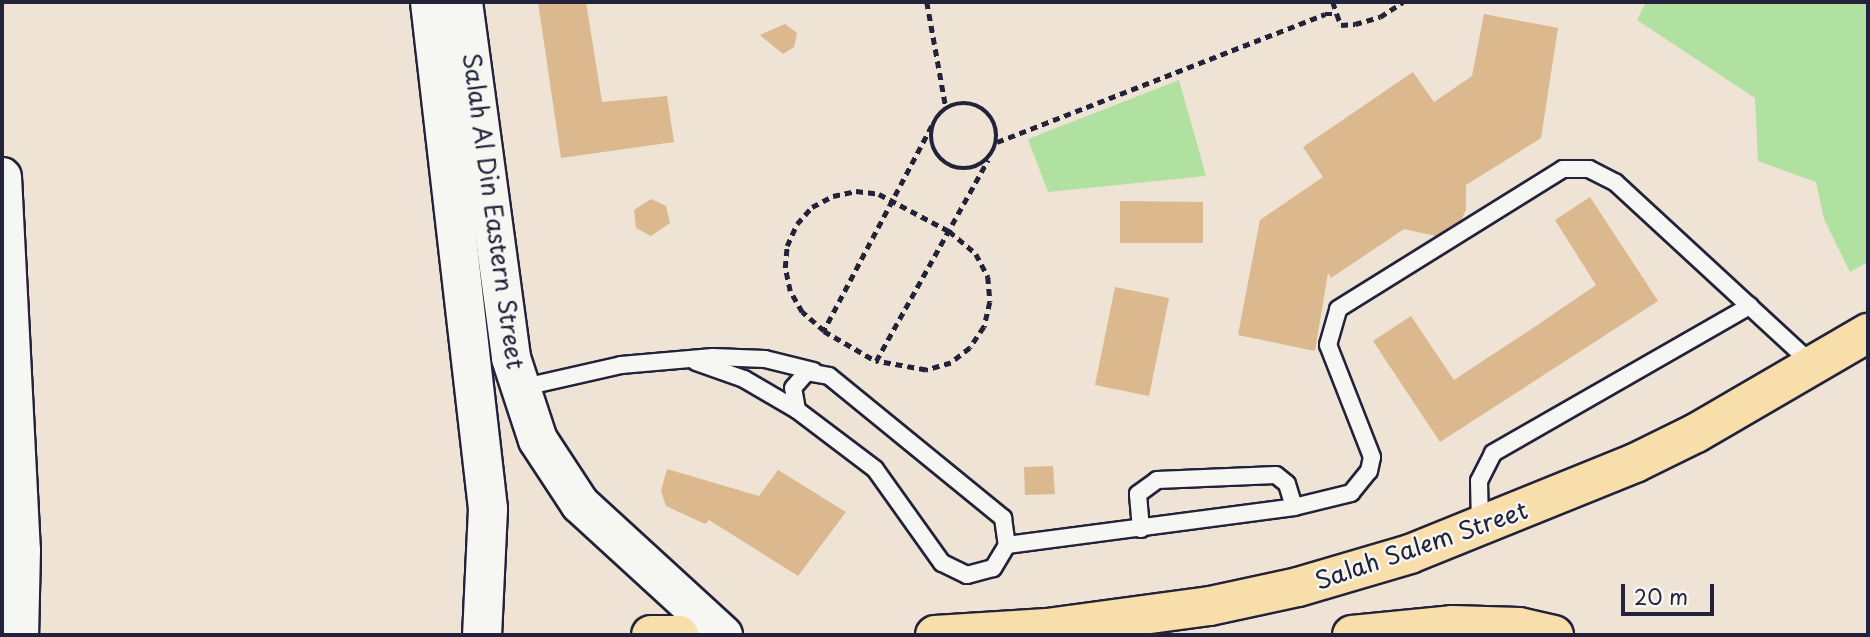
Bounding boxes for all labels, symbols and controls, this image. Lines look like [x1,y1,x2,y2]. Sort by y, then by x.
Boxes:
street label: Salah Al Din Eastern Street [457,49,531,373]
street label: Salah Salem Street [1309,494,1533,596]
scale bar [1625,570,1718,614]
text: 20 m [1634,580,1688,612]

